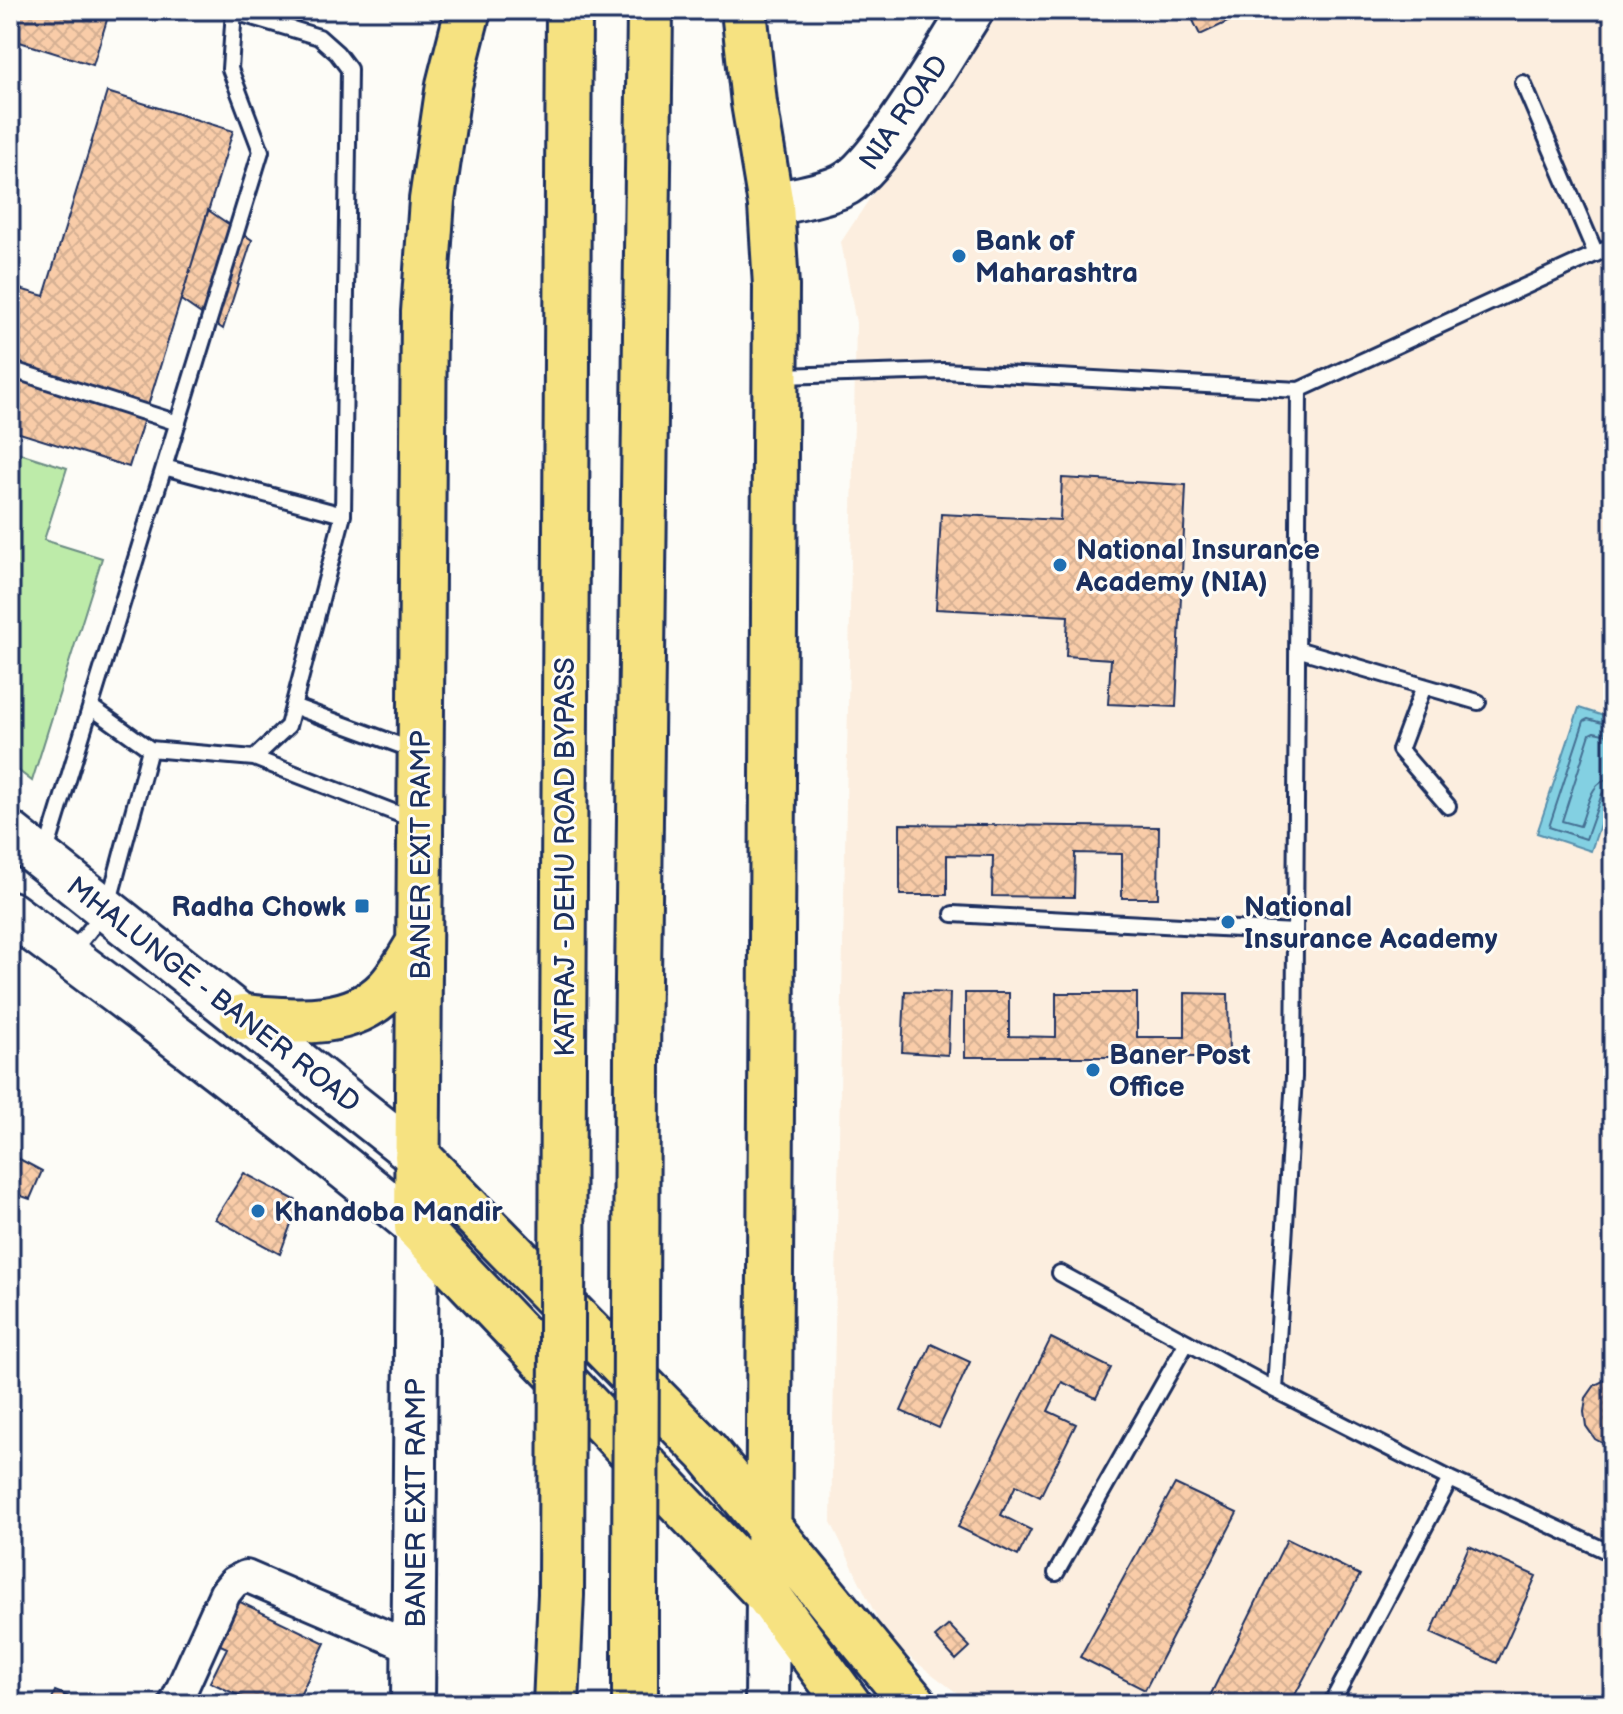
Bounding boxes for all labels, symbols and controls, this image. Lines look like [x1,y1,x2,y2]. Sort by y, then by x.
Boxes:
street label: NIA ROAD [853,49,956,177]
place label: Bank of Maharashtra [975,225,1138,290]
marker: Bank of Maharashtra [950,247,968,265]
place label: National Insurance Academy (NIA) [1075,534,1320,599]
marker: National Insurance Academy (NIA) [1051,556,1069,574]
street label: KATRAJ - DEHU ROAD BYPASS [549,657,582,1057]
street label: BANER EXIT RAMP [405,730,438,980]
street label: MHALUNGE - BANER ROAD [60,870,366,1120]
place label: Radha Chowk [171,891,346,924]
place label: National Insurance Academy [1244,891,1498,956]
marker: Radha Chowk [353,897,371,915]
marker: National Insurance Academy [1219,913,1237,931]
place label: Baner Post Office [1109,1039,1251,1104]
marker: Baner Post Office [1084,1061,1102,1079]
place label: Khandoba Mandir [274,1196,503,1229]
marker: Khandoba Mandir [249,1202,267,1220]
street label: BANER EXIT RAMP [400,1378,433,1628]

